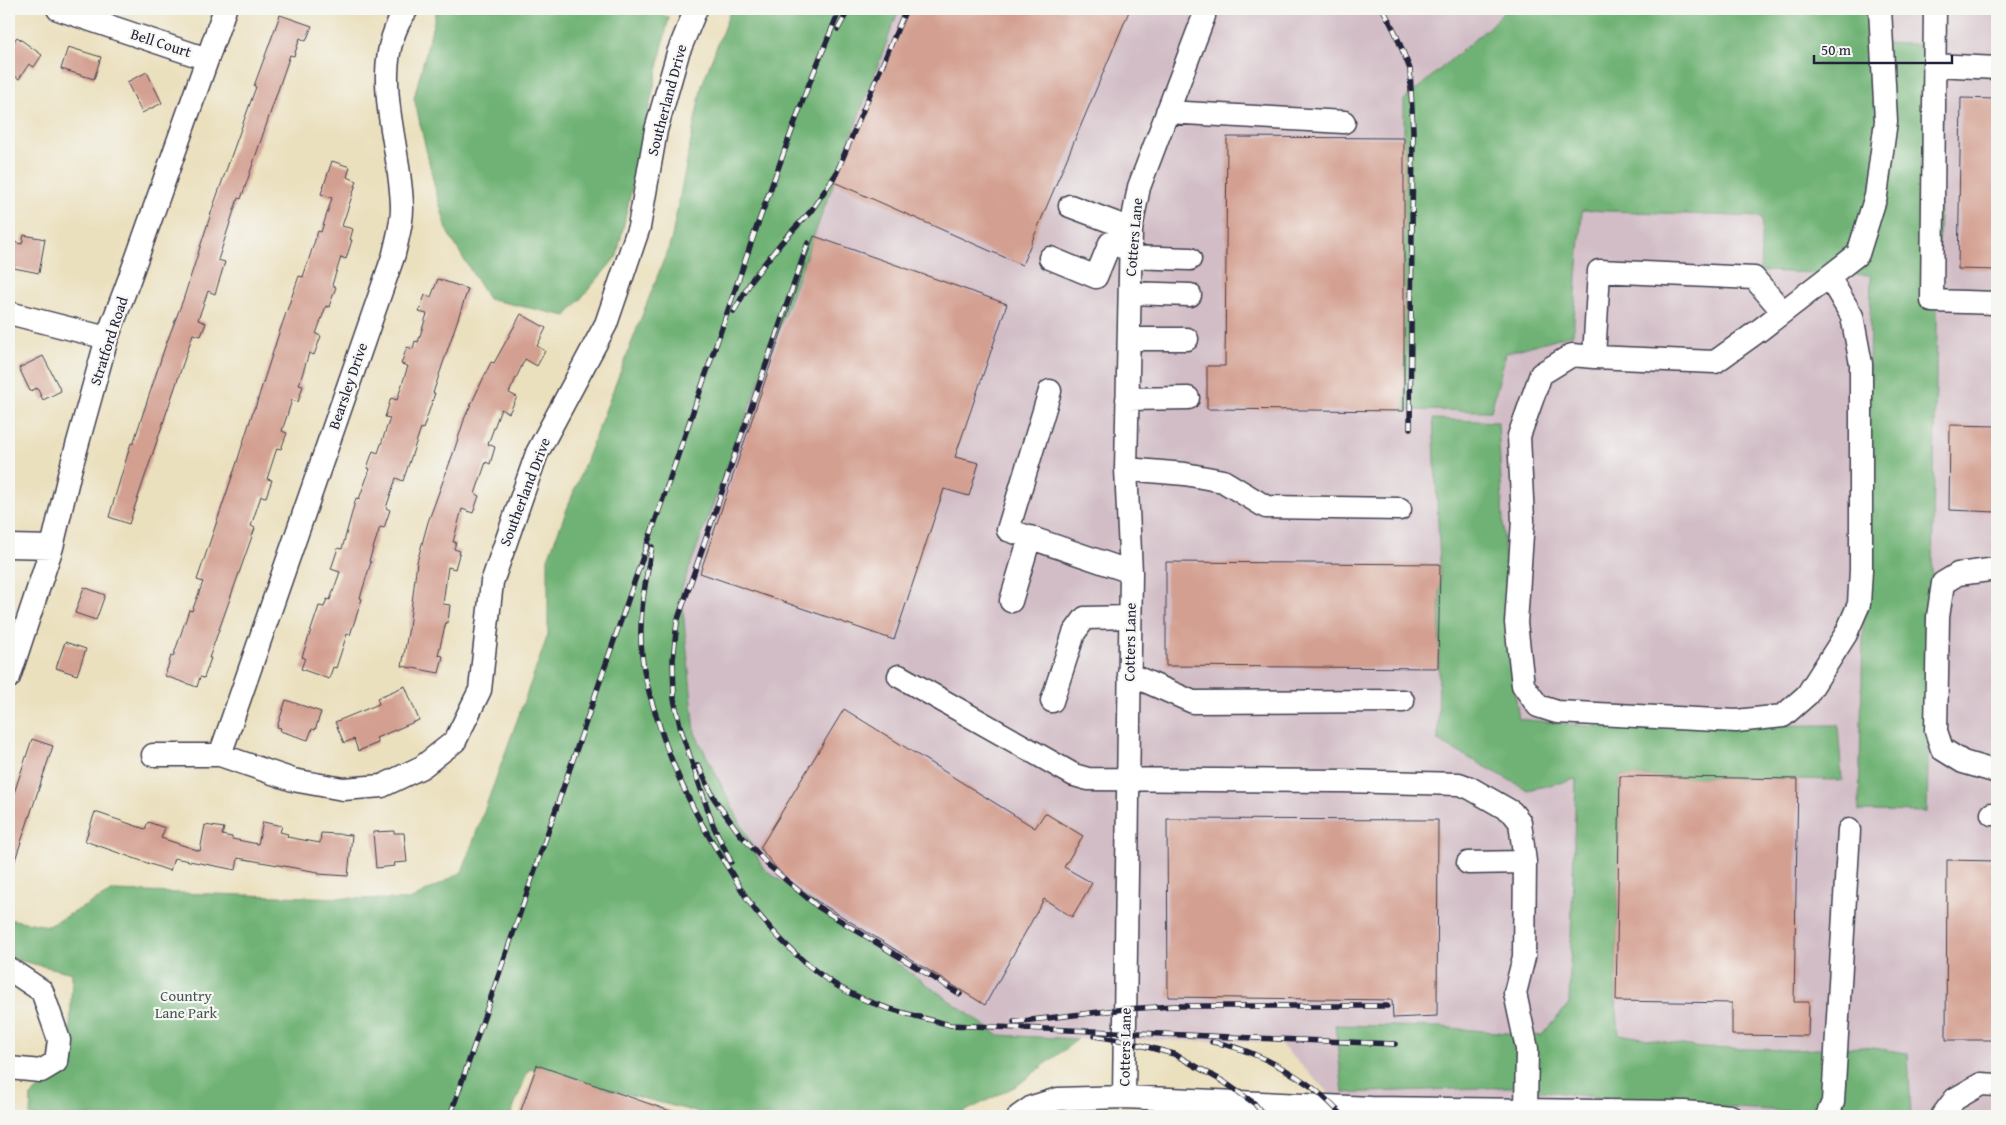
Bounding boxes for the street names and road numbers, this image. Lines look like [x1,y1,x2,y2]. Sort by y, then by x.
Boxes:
street label: Bell Court [128,23,195,62]
street label: Southerland Drive [642,42,692,158]
street label: Cotters Lane [1120,197,1147,277]
street label: Stratford Road [84,294,133,388]
street label: Bearsley Drive [323,340,372,432]
street label: Southerland Drive [494,435,555,549]
street label: Cotters Lane [1118,602,1141,682]
street label: Cotters Lane [1113,1007,1136,1087]

